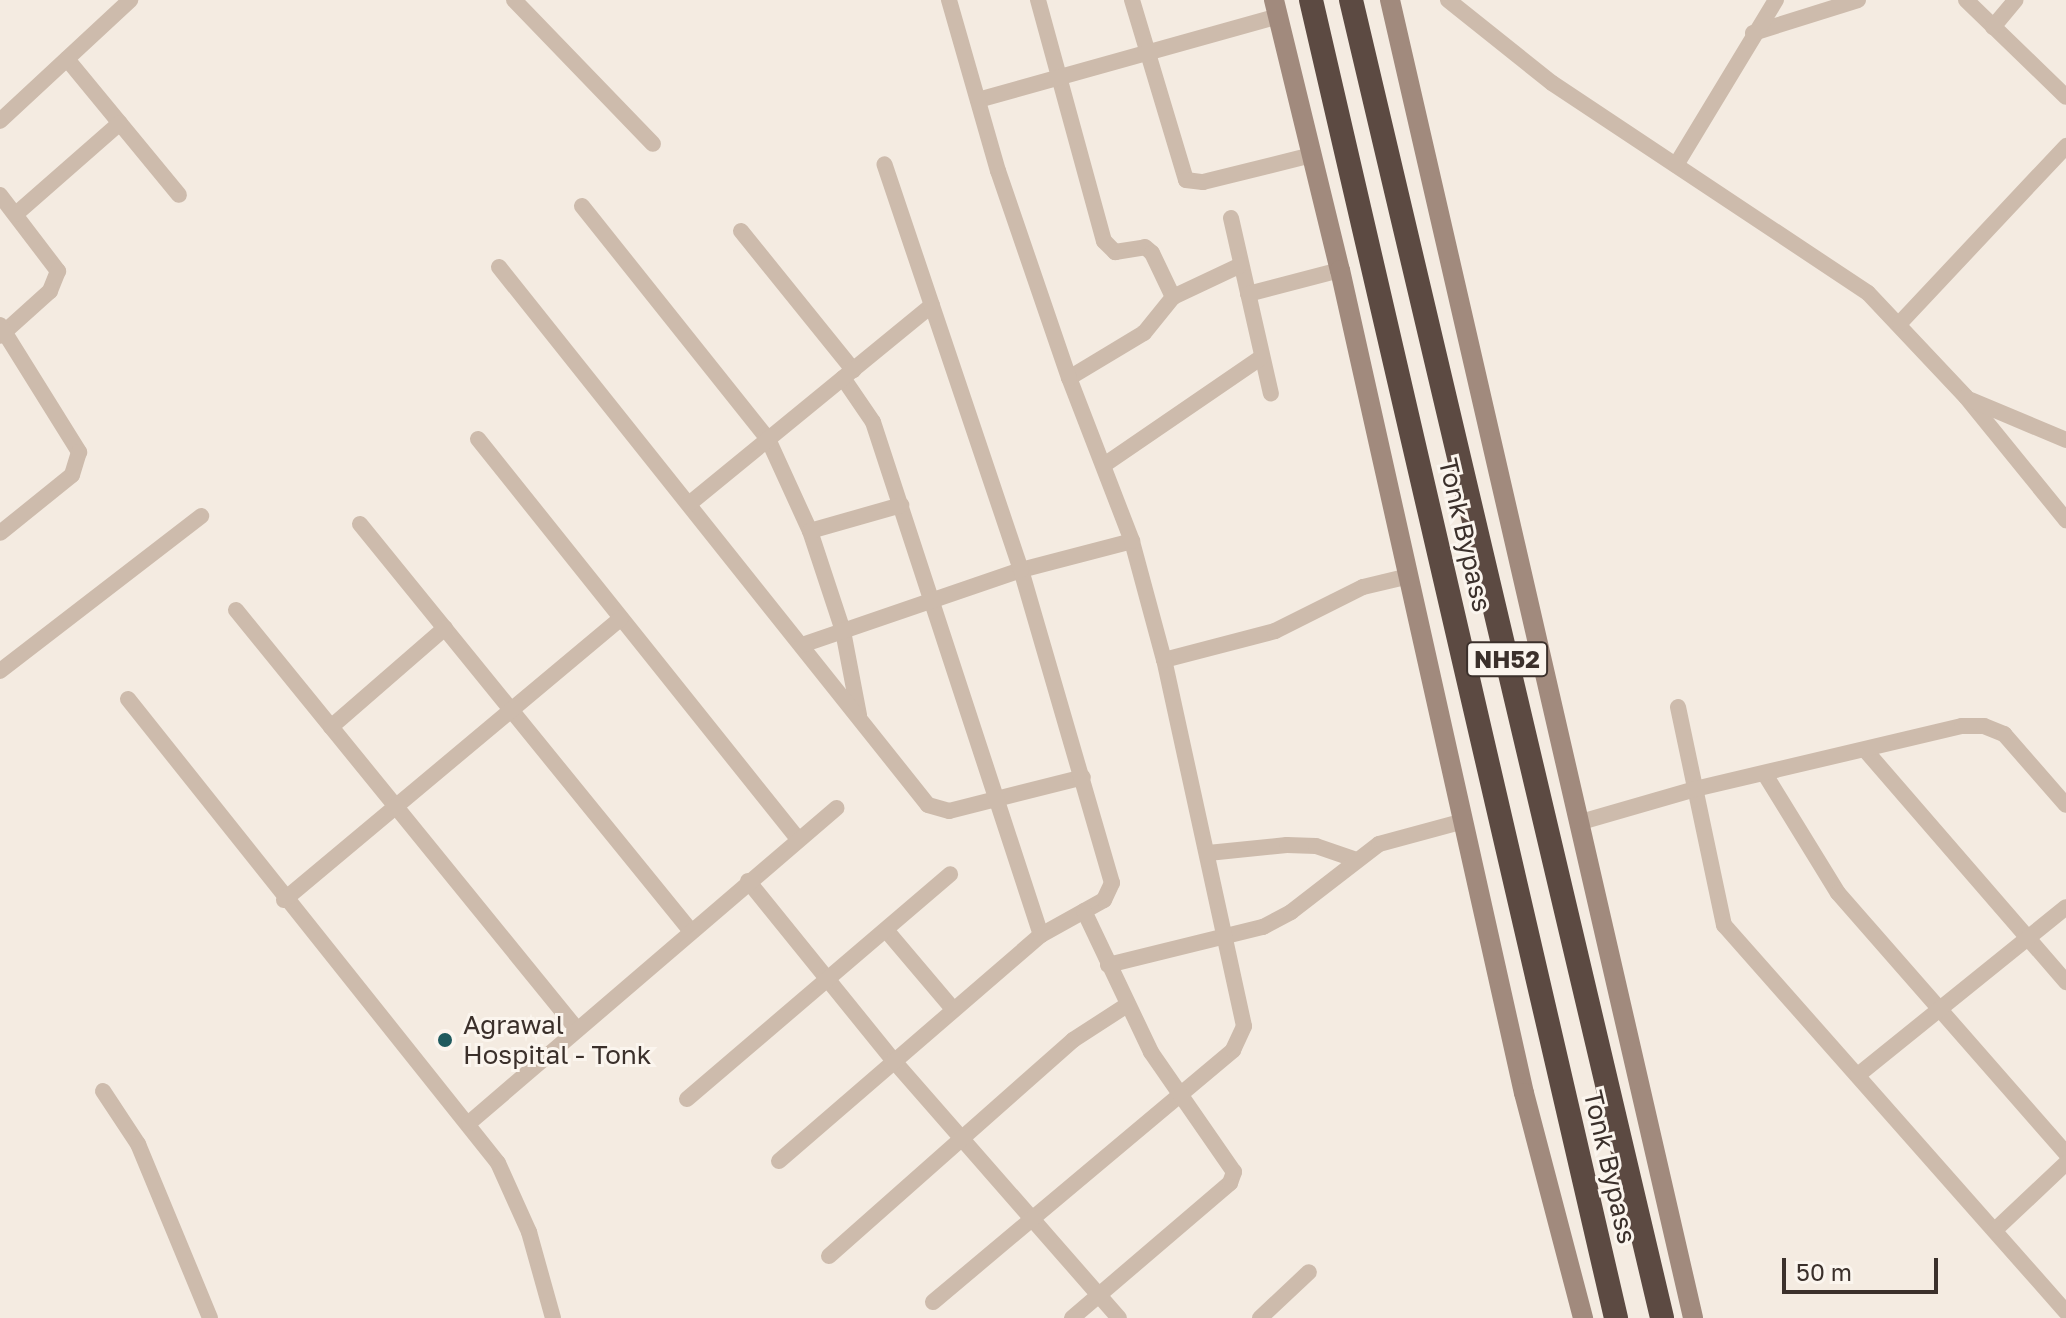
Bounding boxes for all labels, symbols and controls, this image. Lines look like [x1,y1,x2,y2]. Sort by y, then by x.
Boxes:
street label: Tonk Bypass [1432,455,1498,615]
road number: NH52 [1465,639,1549,679]
place label: Agrawal Hospital - Tonk [463,1009,651,1070]
marker: Agrawal Hospital - Tonk [434,1029,456,1051]
street label: Tonk Bypass [1577,1087,1643,1247]
scale bar [1786,1242,1942,1292]
text: 50 m [1796,1257,1852,1286]

